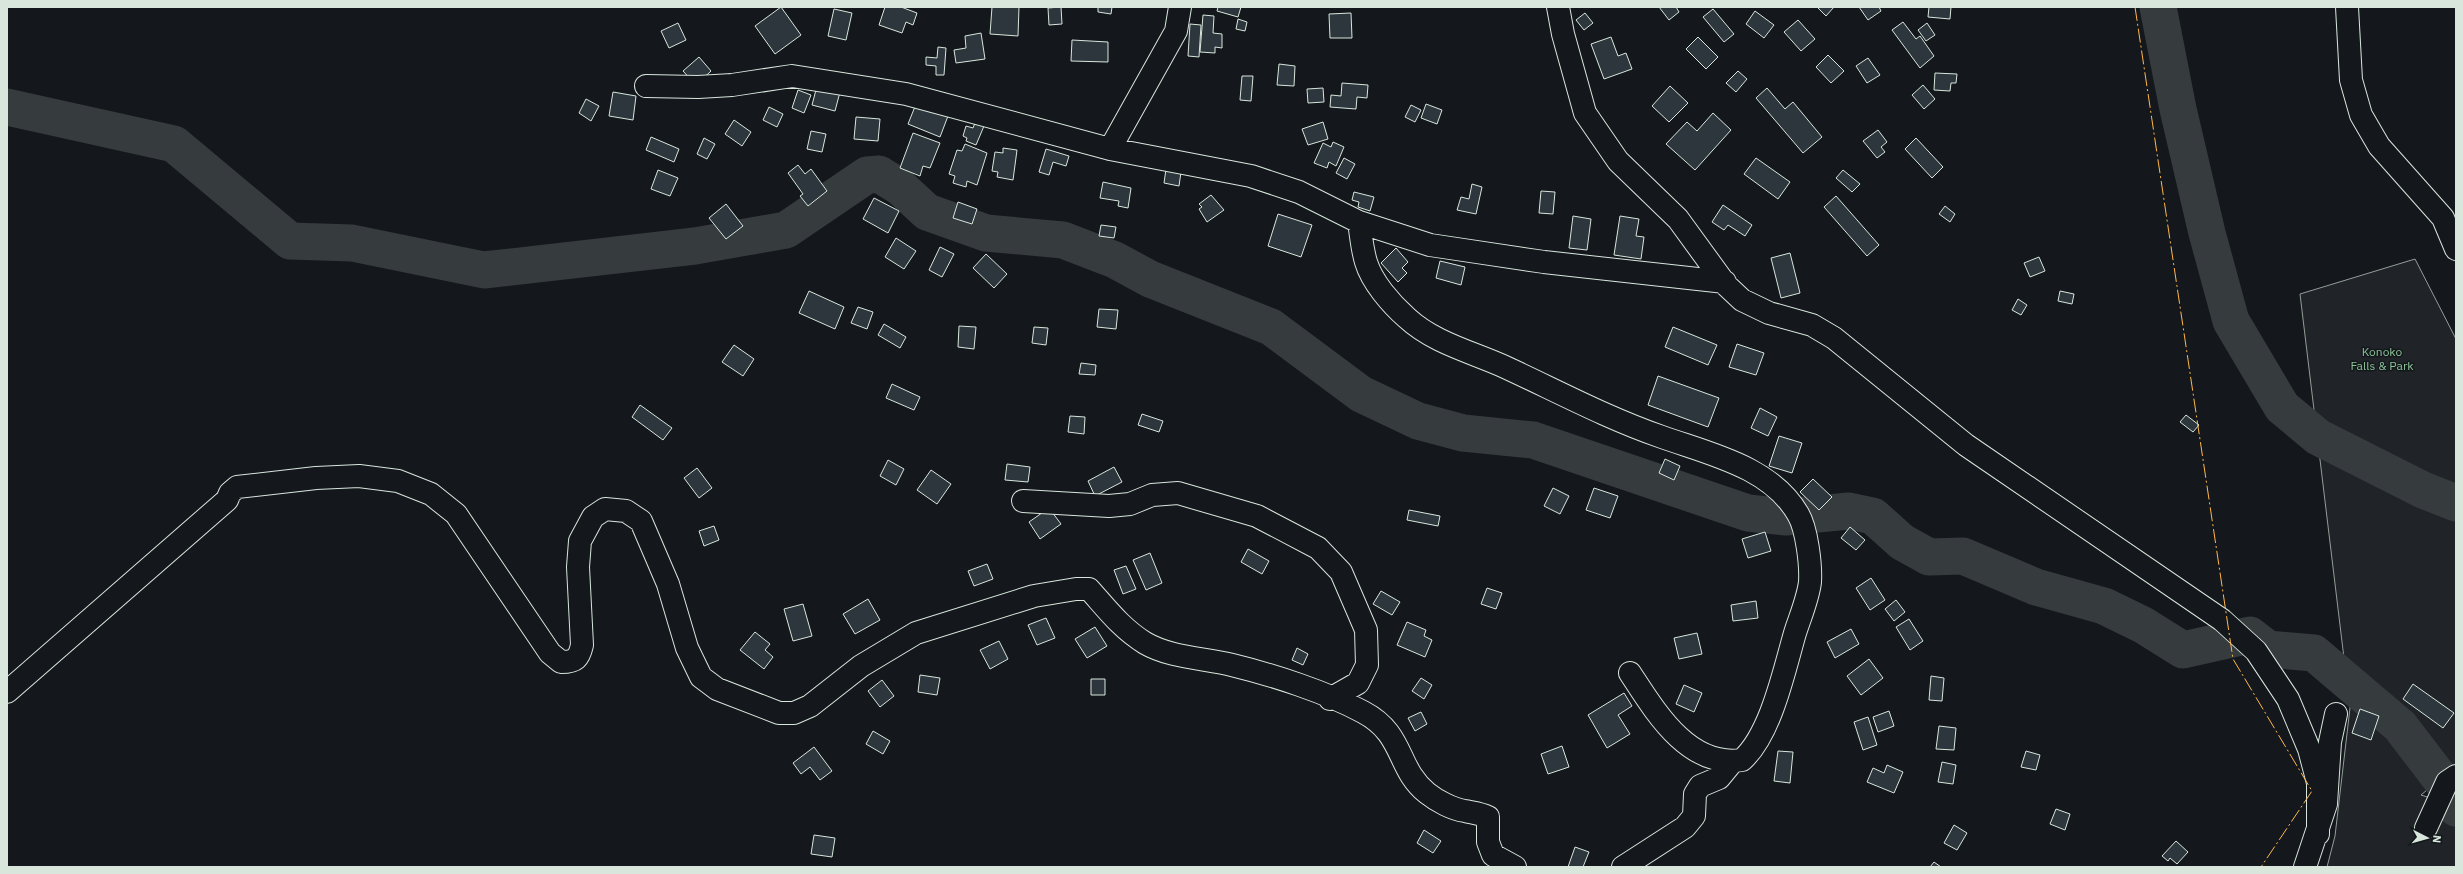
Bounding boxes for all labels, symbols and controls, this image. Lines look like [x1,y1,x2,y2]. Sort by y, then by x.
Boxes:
park label: Konoko Falls & Park [2350,344,2414,373]
north arrow [2407,818,2447,858]
text: N [2430,834,2444,844]

